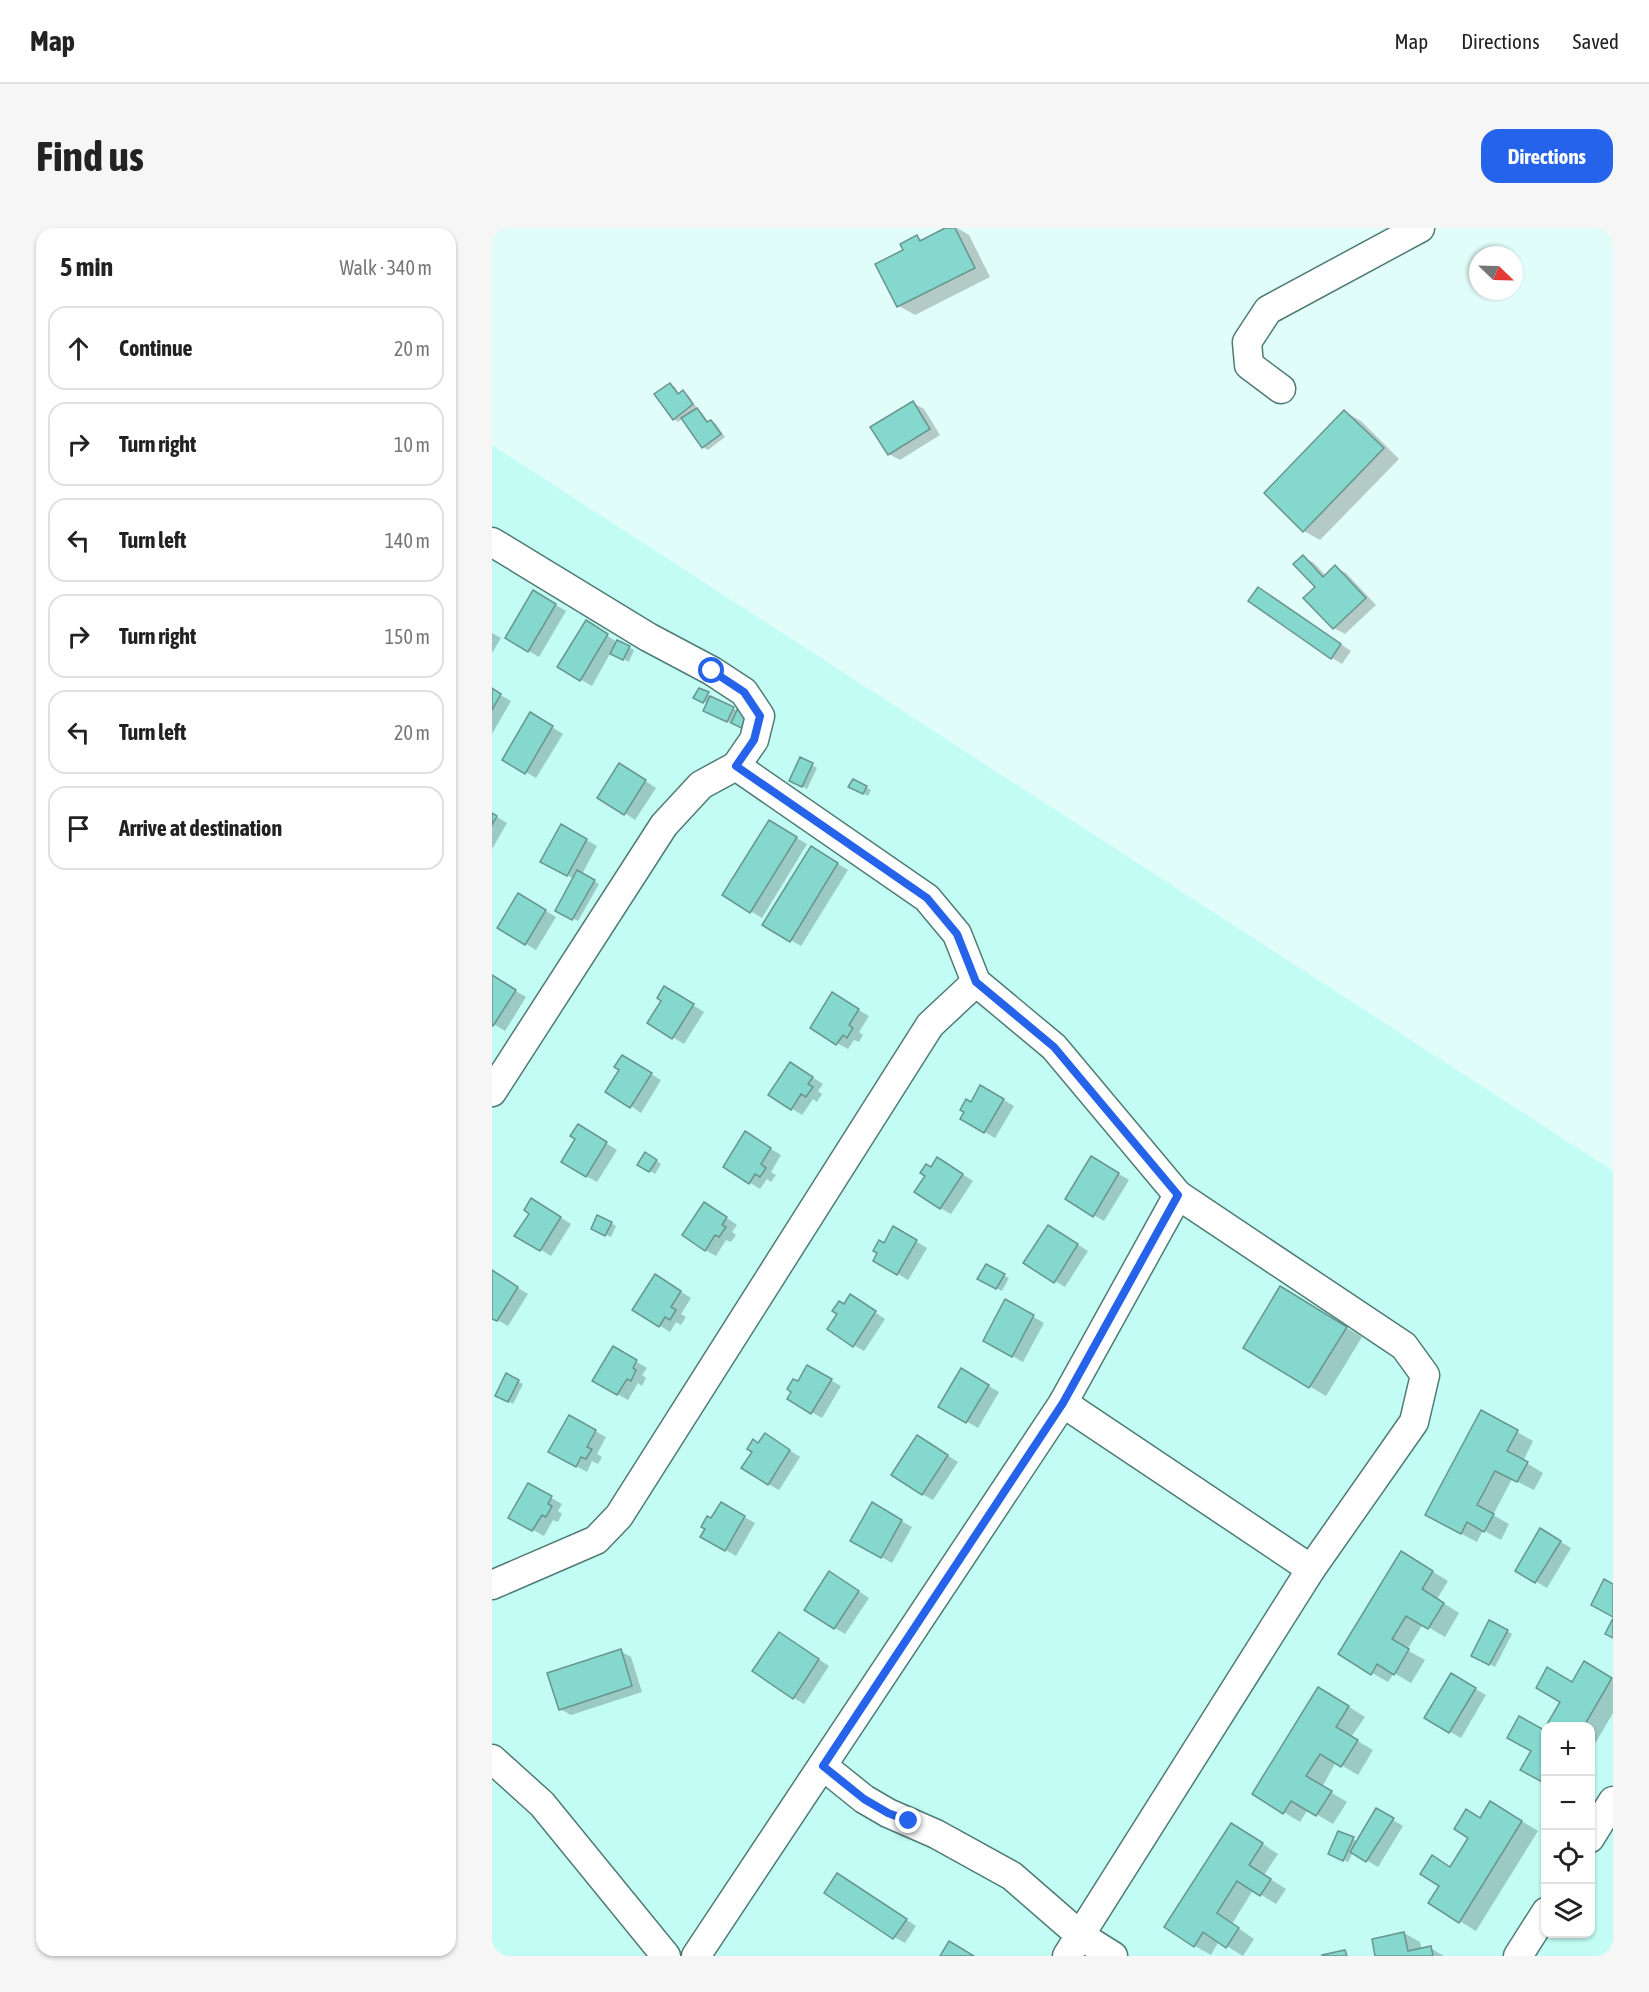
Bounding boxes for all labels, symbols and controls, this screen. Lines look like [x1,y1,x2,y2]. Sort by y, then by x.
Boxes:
text: Map [30,25,75,57]
text: Map [1394,29,1428,53]
text: Directions [1461,29,1540,53]
text: Saved [1573,29,1619,53]
button: Directions [1481,129,1613,183]
text: Find us [36,132,144,180]
north arrow [1469,246,1523,300]
text: 5 min [60,252,113,282]
text: Walk · 340 m [340,256,432,279]
icon: ahead [62,332,95,365]
text: Continue [119,335,193,361]
text: 20 m [394,337,430,360]
icon: right [62,428,95,461]
text: Turn right [119,431,196,457]
text: 10 m [394,433,430,456]
icon: left [62,524,95,557]
text: Turn left [119,527,186,553]
text: 140 m [385,529,430,552]
icon: right [62,620,95,653]
text: Turn right [119,623,196,649]
text: 150 m [385,625,430,648]
route start [698,657,724,683]
icon: left [62,716,95,749]
text: Turn left [119,719,186,745]
text: 20 m [394,721,430,744]
icon: arrive [62,812,95,845]
text: Arrive at destination [119,815,282,841]
map controls [1541,1722,1595,1938]
button: + [1541,1722,1595,1776]
button: − [1541,1776,1595,1830]
route end [895,1807,921,1833]
button: locate [1541,1830,1595,1884]
button: layers [1541,1884,1595,1938]

